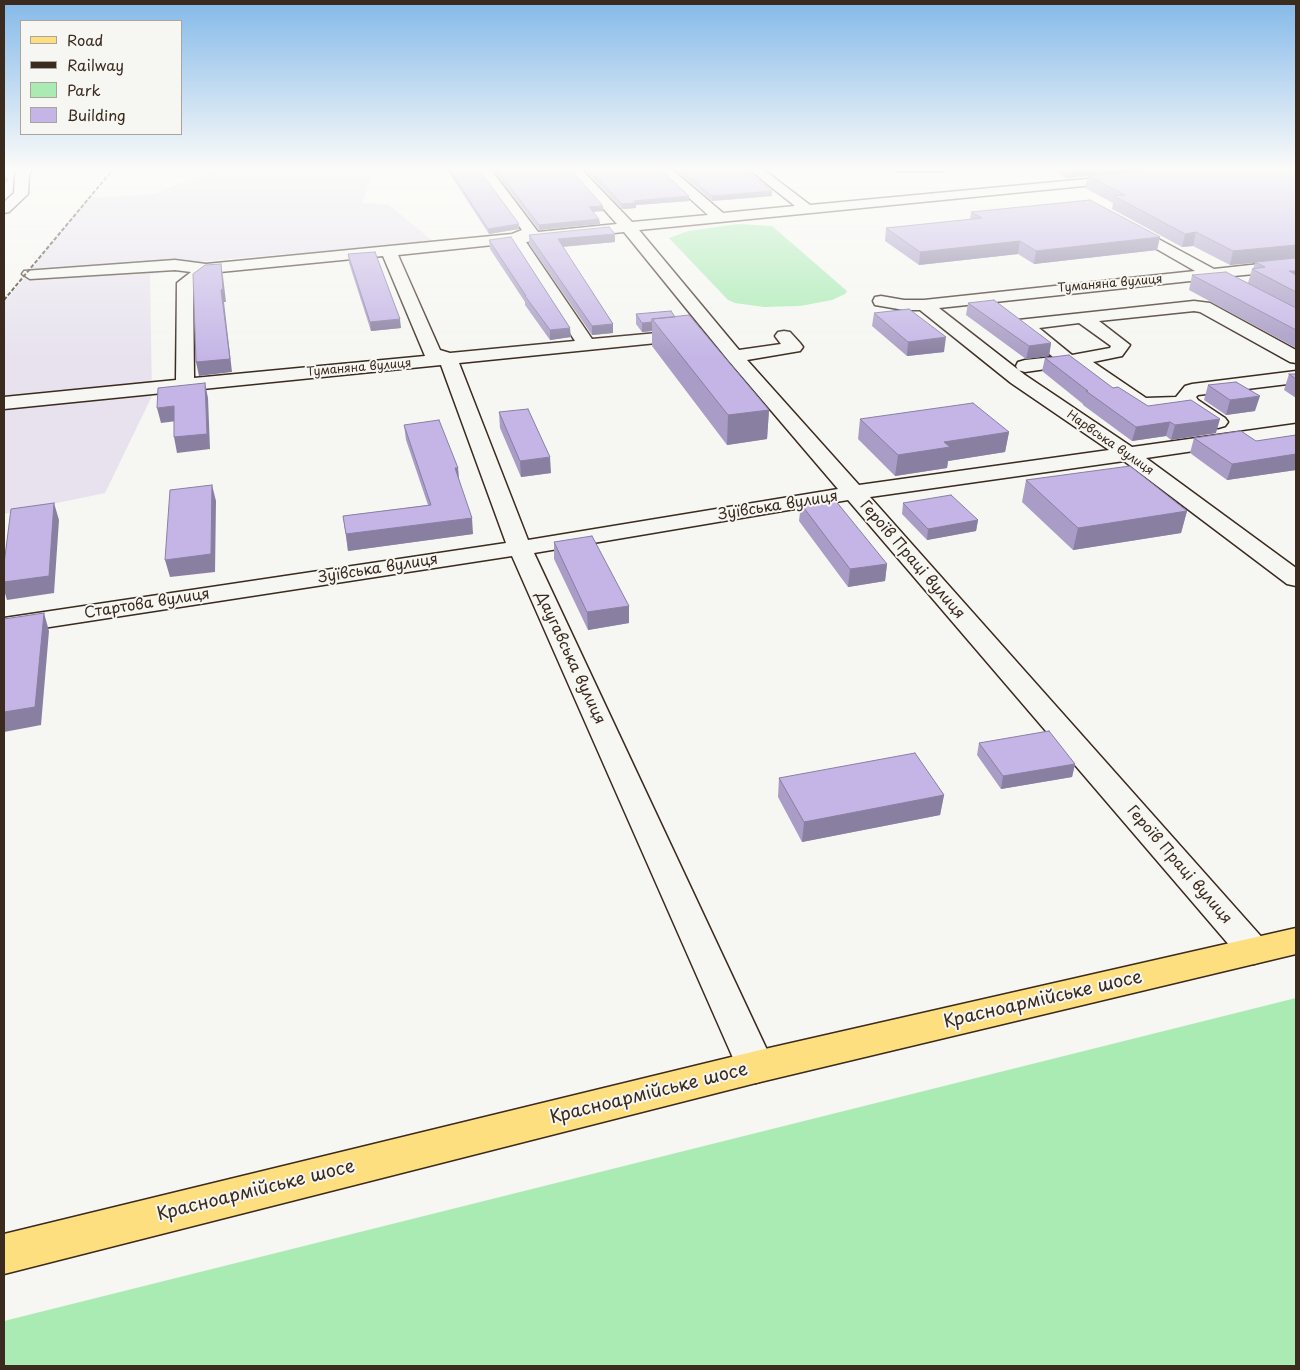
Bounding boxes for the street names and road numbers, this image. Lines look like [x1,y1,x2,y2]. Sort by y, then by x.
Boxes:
street label: Туманяна вулиця [1057,272,1163,296]
street label: Туманяна вулиця [306,356,412,380]
street label: Нарвська вулиця [1064,408,1156,478]
street label: Зуївська вулиця [717,488,839,524]
street label: Героїв Праці вулиця [856,497,968,623]
street label: Зуївська вулиця [317,551,439,587]
street label: Стартова вулиця [83,585,211,623]
street label: Даугавська вулиця [531,589,609,727]
street label: Героїв Праці вулиця [1123,802,1235,928]
street label: Красноармійське шосе [942,967,1144,1033]
street label: Красноармійське шосе [548,1059,750,1129]
street label: Красноармійське шосе [155,1156,357,1226]

